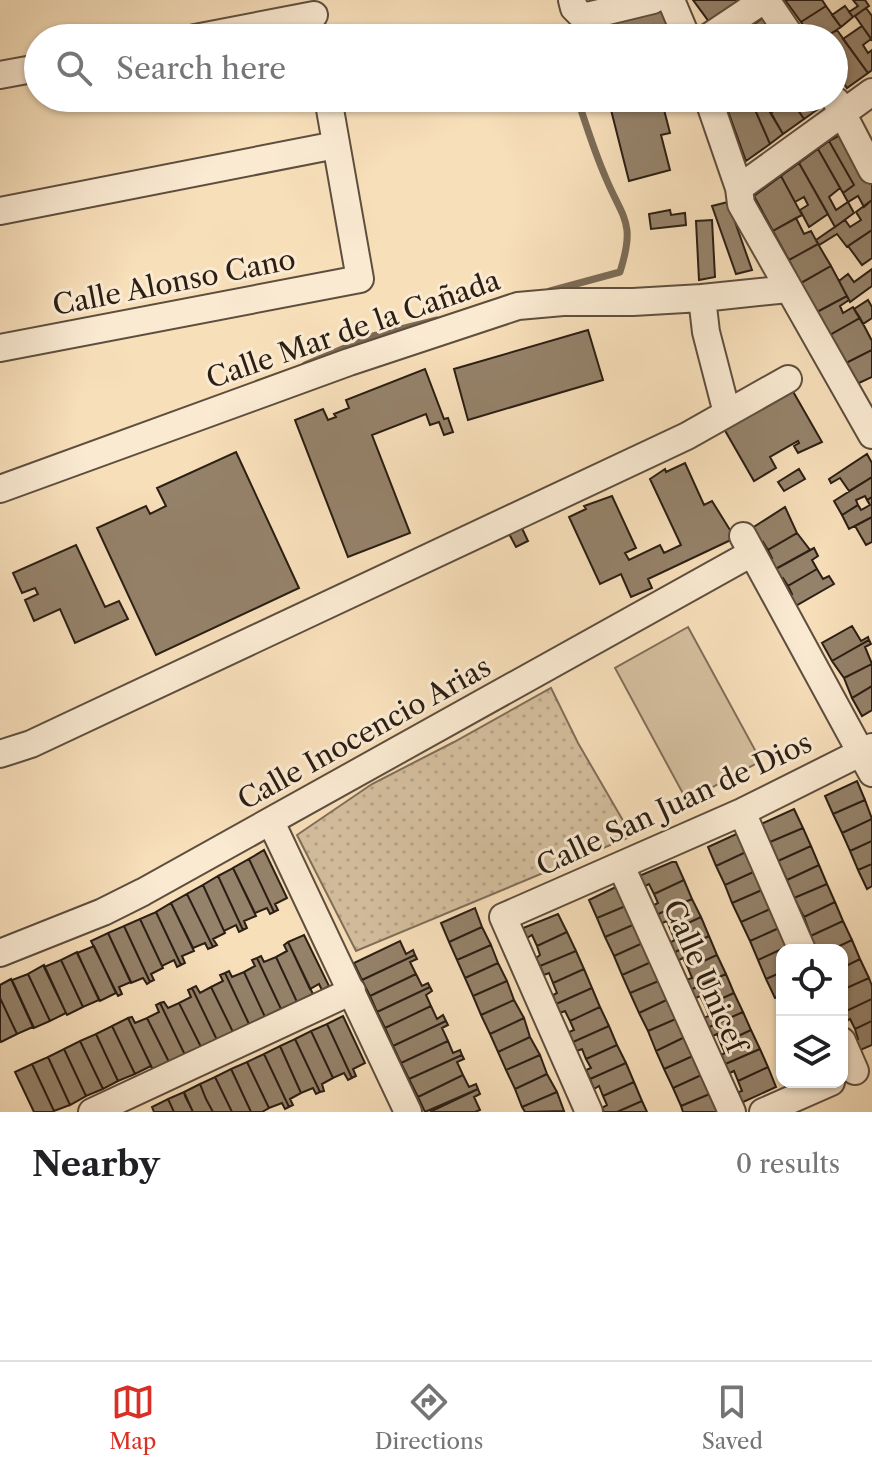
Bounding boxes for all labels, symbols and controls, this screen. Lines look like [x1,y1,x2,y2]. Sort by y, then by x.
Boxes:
search box [24,24,848,112]
icon: search [52,46,96,90]
text: Search here [116,50,286,87]
street label: Calle Alonso Cano [50,242,298,322]
street label: Calle Mar de la Cañada [202,263,504,395]
street label: Calle Inocencio Arias [232,649,496,817]
street label: Calle San Juan de Dios [531,725,817,883]
street label: Calle Unicef [656,894,755,1060]
map controls [776,944,848,1088]
button: locate [776,944,848,1016]
button: layers [776,1016,848,1088]
text: Nearby [32,1143,160,1185]
text: 0 results [736,1148,840,1180]
tab: Map [109,1380,156,1455]
tab: Directions [375,1380,483,1455]
tab: Saved [702,1380,763,1455]

